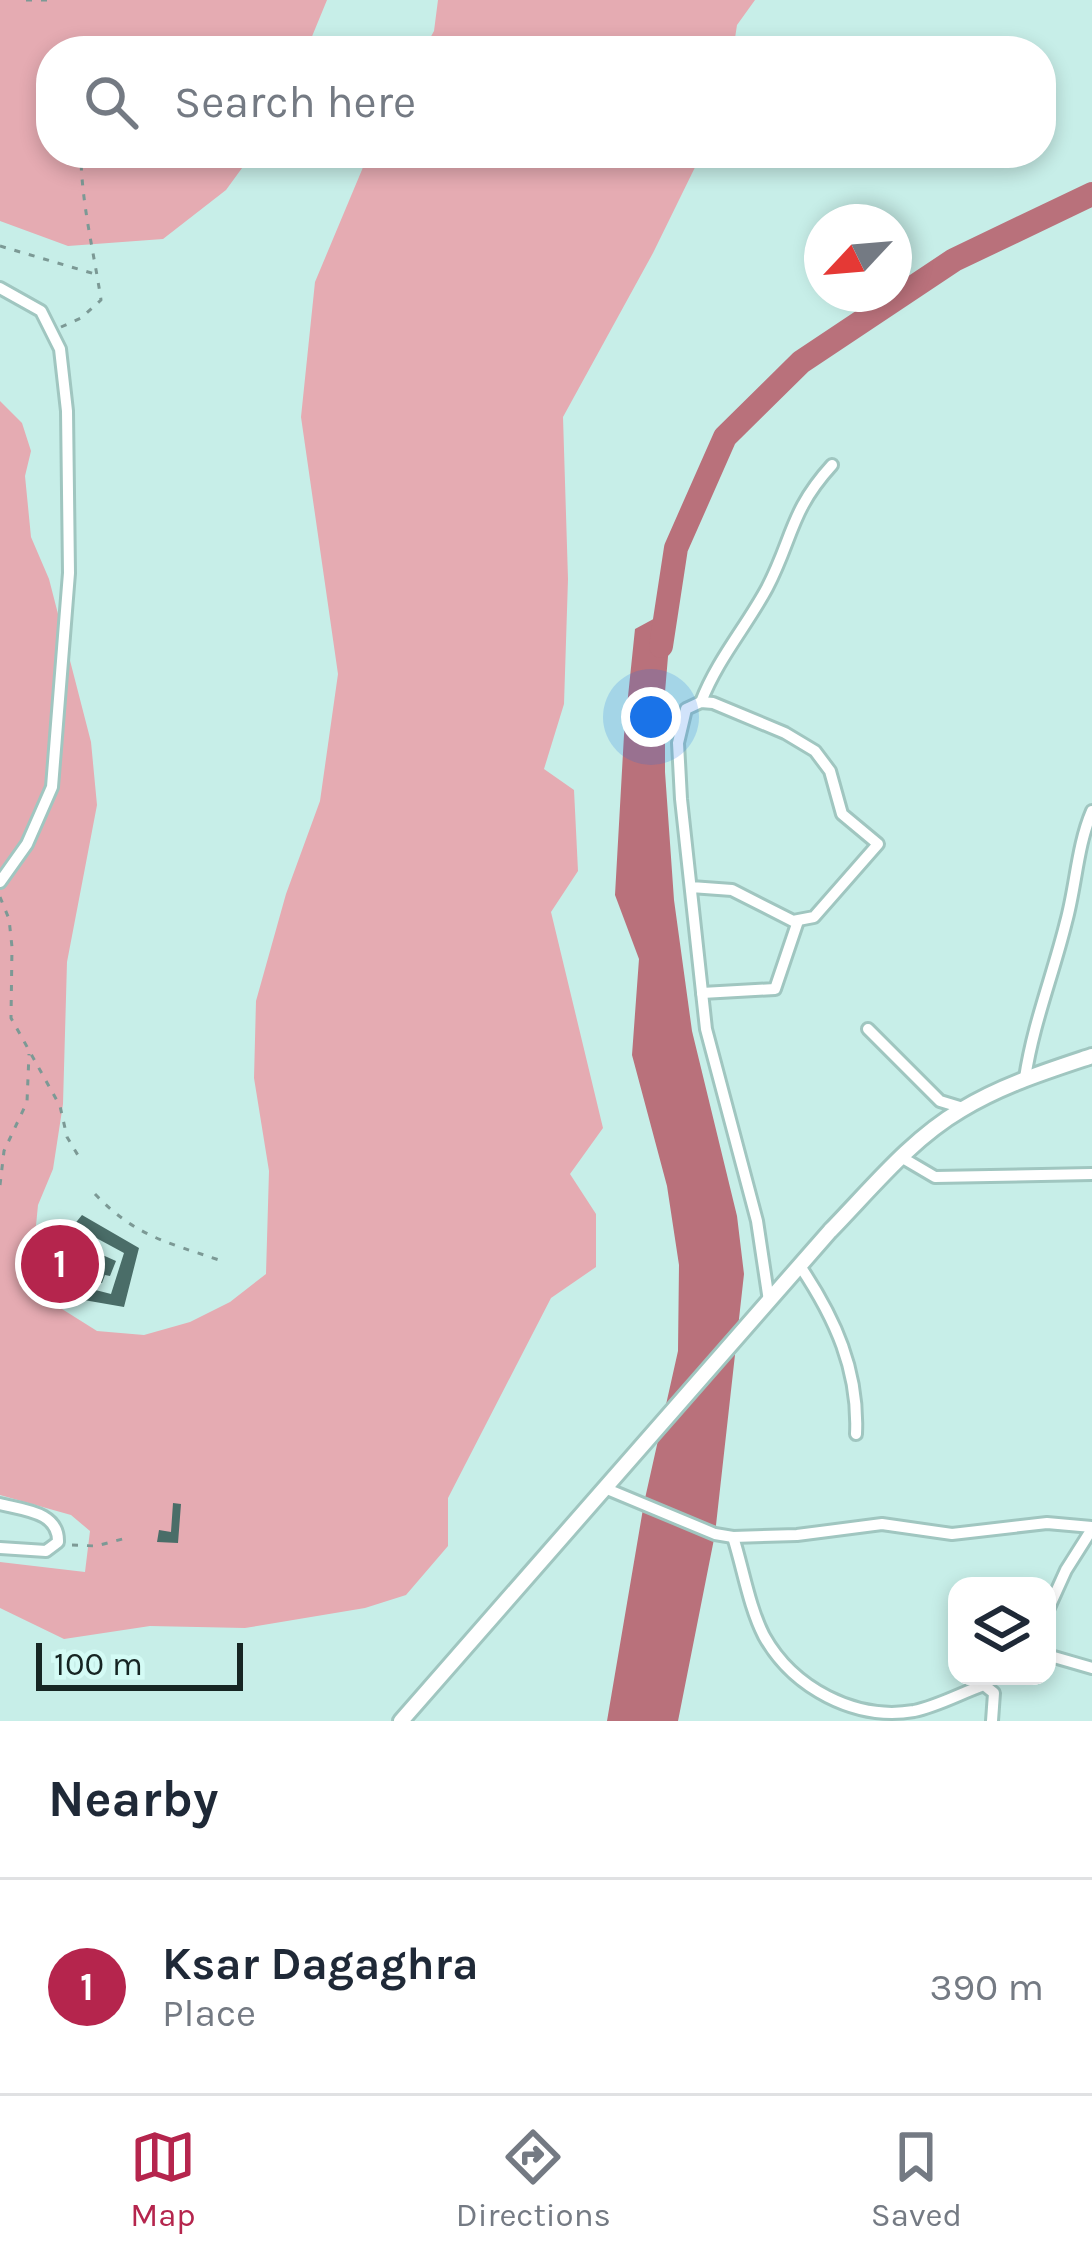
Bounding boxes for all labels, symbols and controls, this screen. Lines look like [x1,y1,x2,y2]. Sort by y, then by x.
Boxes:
search box [36,36,1056,168]
icon: search [78,69,144,135]
text: Search here [174,76,416,128]
north arrow [804,204,912,312]
your location [621,687,681,747]
pin: 1 [21,1219,99,1309]
map controls [948,1577,1056,1685]
button: layers [948,1577,1056,1685]
scale bar [36,1637,243,1690]
text: 100 m [54,1645,143,1683]
text: Nearby [48,1769,218,1829]
text: Ksar Dagaghra [162,1938,479,1990]
text: 1 [80,1964,94,2010]
text: 390 m [929,1964,1044,2010]
text: Place [162,1990,256,2036]
tab: Map [130,2124,196,2234]
tab: Directions [456,2124,611,2234]
tab: Saved [871,2124,962,2234]

